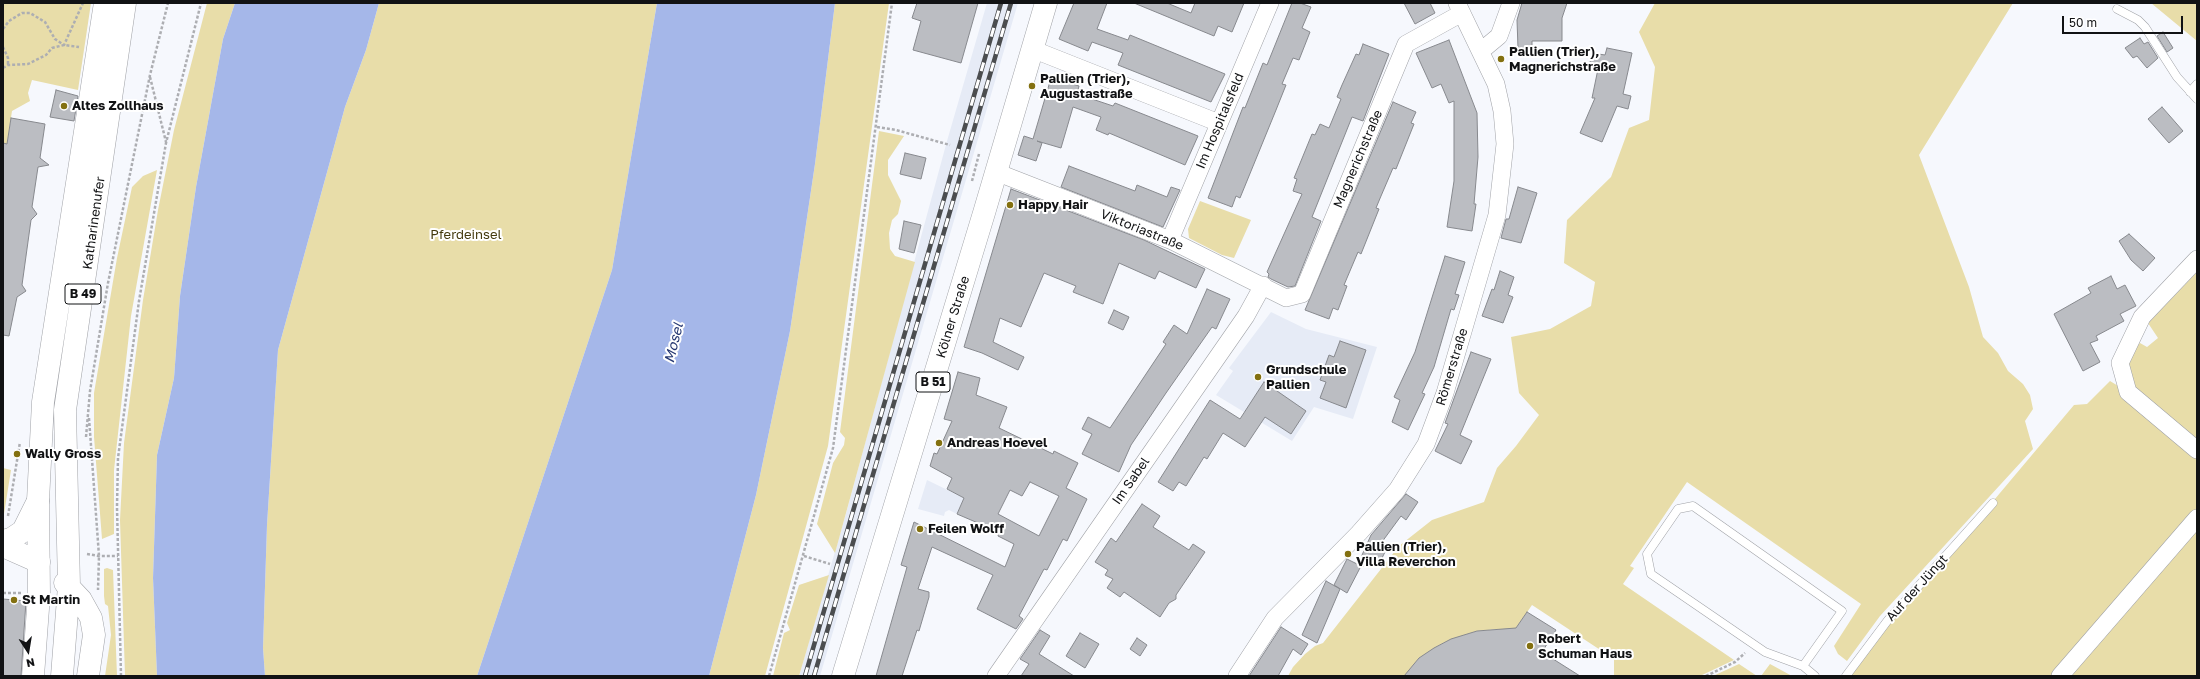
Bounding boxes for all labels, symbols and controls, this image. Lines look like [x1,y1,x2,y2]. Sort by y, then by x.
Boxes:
scale bar [2064,8,2185,34]
text: 50 m [2069,15,2097,30]
place label: Pallien (Trier), Magnerichstraße [1509,44,1616,75]
marker: Pallien (Trier), Magnerichstraße [1496,54,1506,64]
place label: Pallien (Trier), Augustastraße [1040,71,1133,102]
street label: Im Hospitalsfeld [1193,71,1247,171]
marker: Pallien (Trier), Augustastraße [1027,81,1037,91]
place label: Altes Zollhaus [72,98,164,114]
marker: Altes Zollhaus [59,101,69,111]
street label: Magnerichstraße [1330,108,1386,210]
street label: Katharinenufer [80,175,108,271]
place label: Happy Hair [1018,197,1088,213]
marker: Happy Hair [1005,200,1015,210]
street label: Viktoriastraße [1098,206,1186,254]
park label: Pferdeinsel [430,227,502,243]
street label: Kölner Straße [933,274,973,360]
road number: B 49 [65,284,101,304]
water label: Mosel [661,321,687,365]
street label: Römerstraße [1433,326,1471,408]
place label: Grundschule Pallien [1266,362,1347,393]
road number: B 51 [916,372,950,392]
marker: Grundschule Pallien [1253,372,1263,382]
place label: Andreas Hoevel [947,435,1047,451]
marker: Andreas Hoevel [934,438,944,448]
place label: Wally Gross [25,446,101,462]
marker: Wally Gross [12,449,22,459]
street label: Im Sabel [1109,454,1153,508]
place label: Feilen Wolff [928,521,1004,537]
marker: Feilen Wolff [915,524,925,534]
place label: Pallien (Trier), Villa Reverchon [1356,539,1456,570]
marker: Pallien (Trier), Villa Reverchon [1343,549,1353,559]
street label: Auf der Jüngt [1883,551,1951,625]
place label: St Martin [22,592,80,608]
marker: St Martin [9,595,19,605]
north arrow [8,631,48,671]
place label: Robert Schuman Haus [1538,631,1632,662]
marker: Robert Schuman Haus [1525,641,1535,651]
text: N [25,656,36,670]

